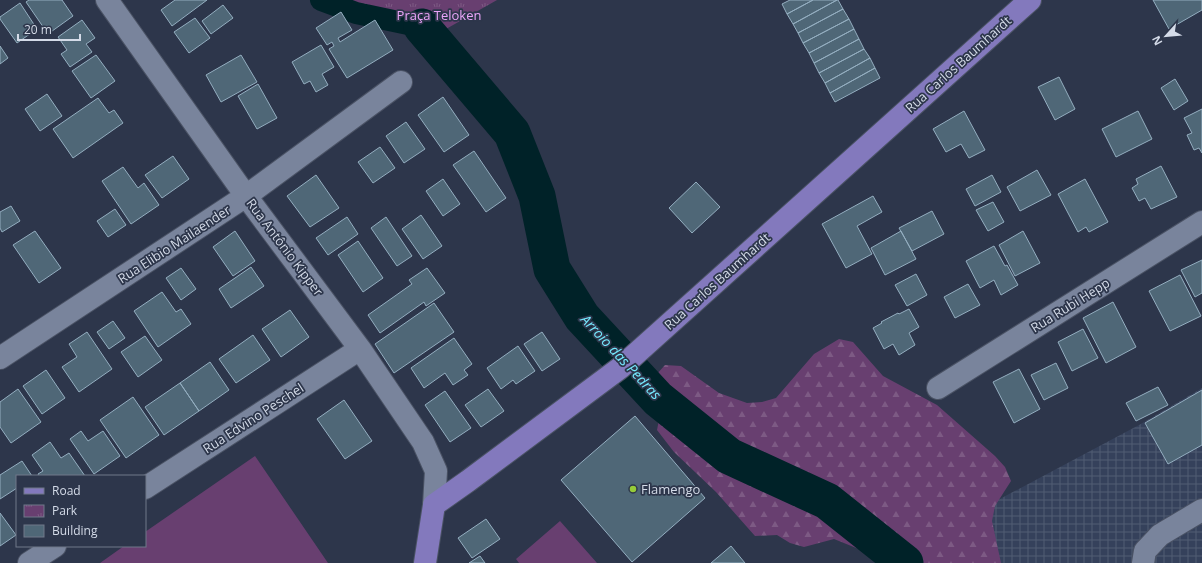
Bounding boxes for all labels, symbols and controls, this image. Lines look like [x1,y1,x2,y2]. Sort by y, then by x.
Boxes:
park label: Praça Teloken [397,6,481,24]
street label: Rua Carlos Baumhardt [901,11,1015,116]
scale bar [18,16,80,42]
north arrow [1146,16,1186,56]
text: 20 m [24,21,52,38]
text: N [1148,33,1165,48]
street label: Rua Antônio Kipper [242,195,328,300]
street label: Rua Elibio Mailaender [114,200,235,287]
street label: Rua Carlos Baumhardt [660,228,774,333]
street label: Rua Rubi Hepp [1027,273,1113,336]
water label: Arroio das Pedras [576,309,666,403]
street label: Rua Edvino Peschel [199,379,307,457]
legend [16,475,146,547]
place label: Flamengo [641,480,701,498]
text: Road [52,482,81,499]
marker: Flamengo [628,484,638,494]
text: Park [52,502,78,519]
text: Building [52,522,98,539]

